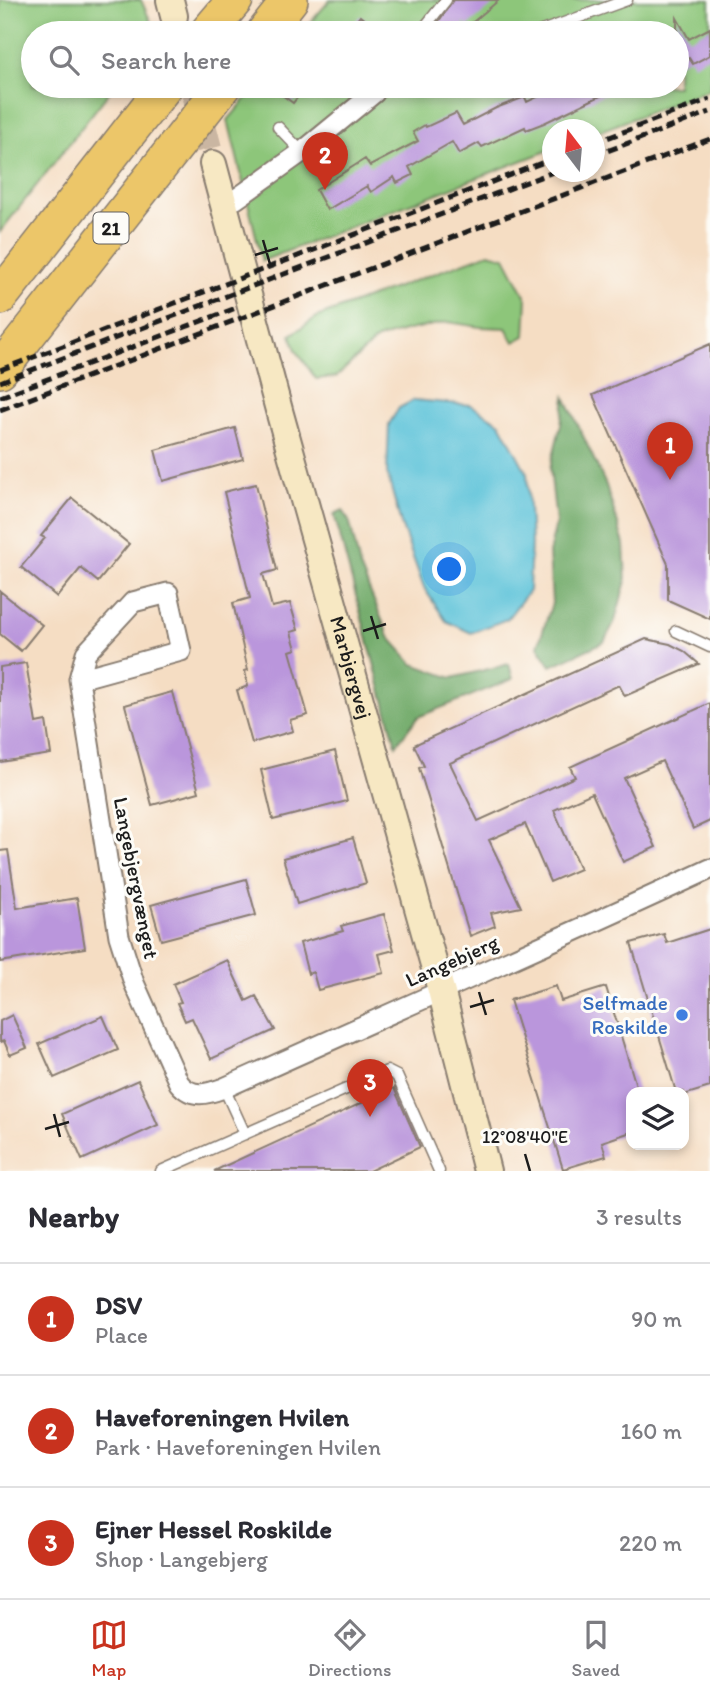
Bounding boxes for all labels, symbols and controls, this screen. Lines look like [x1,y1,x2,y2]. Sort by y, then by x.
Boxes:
search box [21,21,689,98]
icon: search [45,41,83,79]
text: Search here [101,44,231,76]
north arrow [542,119,605,182]
pin: 2 [302,132,348,190]
road number: 21 [94,212,128,244]
pin: 1 [647,422,693,480]
your location [432,552,466,586]
street label: Marbjergvej [325,613,378,722]
street label: Langebjergvænget [109,795,164,961]
street label: Langebjerg [401,929,502,992]
place label: Selfmade Roskilde [583,990,668,1039]
marker: Selfmade Roskilde [674,1007,690,1023]
pin: 3 [347,1059,393,1117]
map controls [626,1087,689,1150]
button: layers [626,1087,689,1150]
text: 12°08'40"E [482,1126,568,1148]
text: Nearby [28,1198,119,1235]
text: 3 results [596,1203,682,1231]
text: DSV [95,1289,142,1321]
text: 1 [46,1305,56,1333]
text: 90 m [631,1305,682,1333]
text: Place [95,1321,148,1349]
text: Haveforeningen Hvilen [95,1401,349,1433]
text: 2 [45,1417,57,1445]
text: 160 m [620,1417,682,1445]
text: Park · Haveforeningen Hvilen [95,1433,381,1461]
text: Ejner Hessel Roskilde [95,1513,332,1545]
text: 3 [45,1529,57,1557]
text: 220 m [619,1529,682,1557]
text: Shop · Langebjerg [95,1545,268,1573]
tab: Map [90,1616,128,1681]
tab: Directions [308,1616,392,1681]
tab: Saved [572,1616,620,1681]

